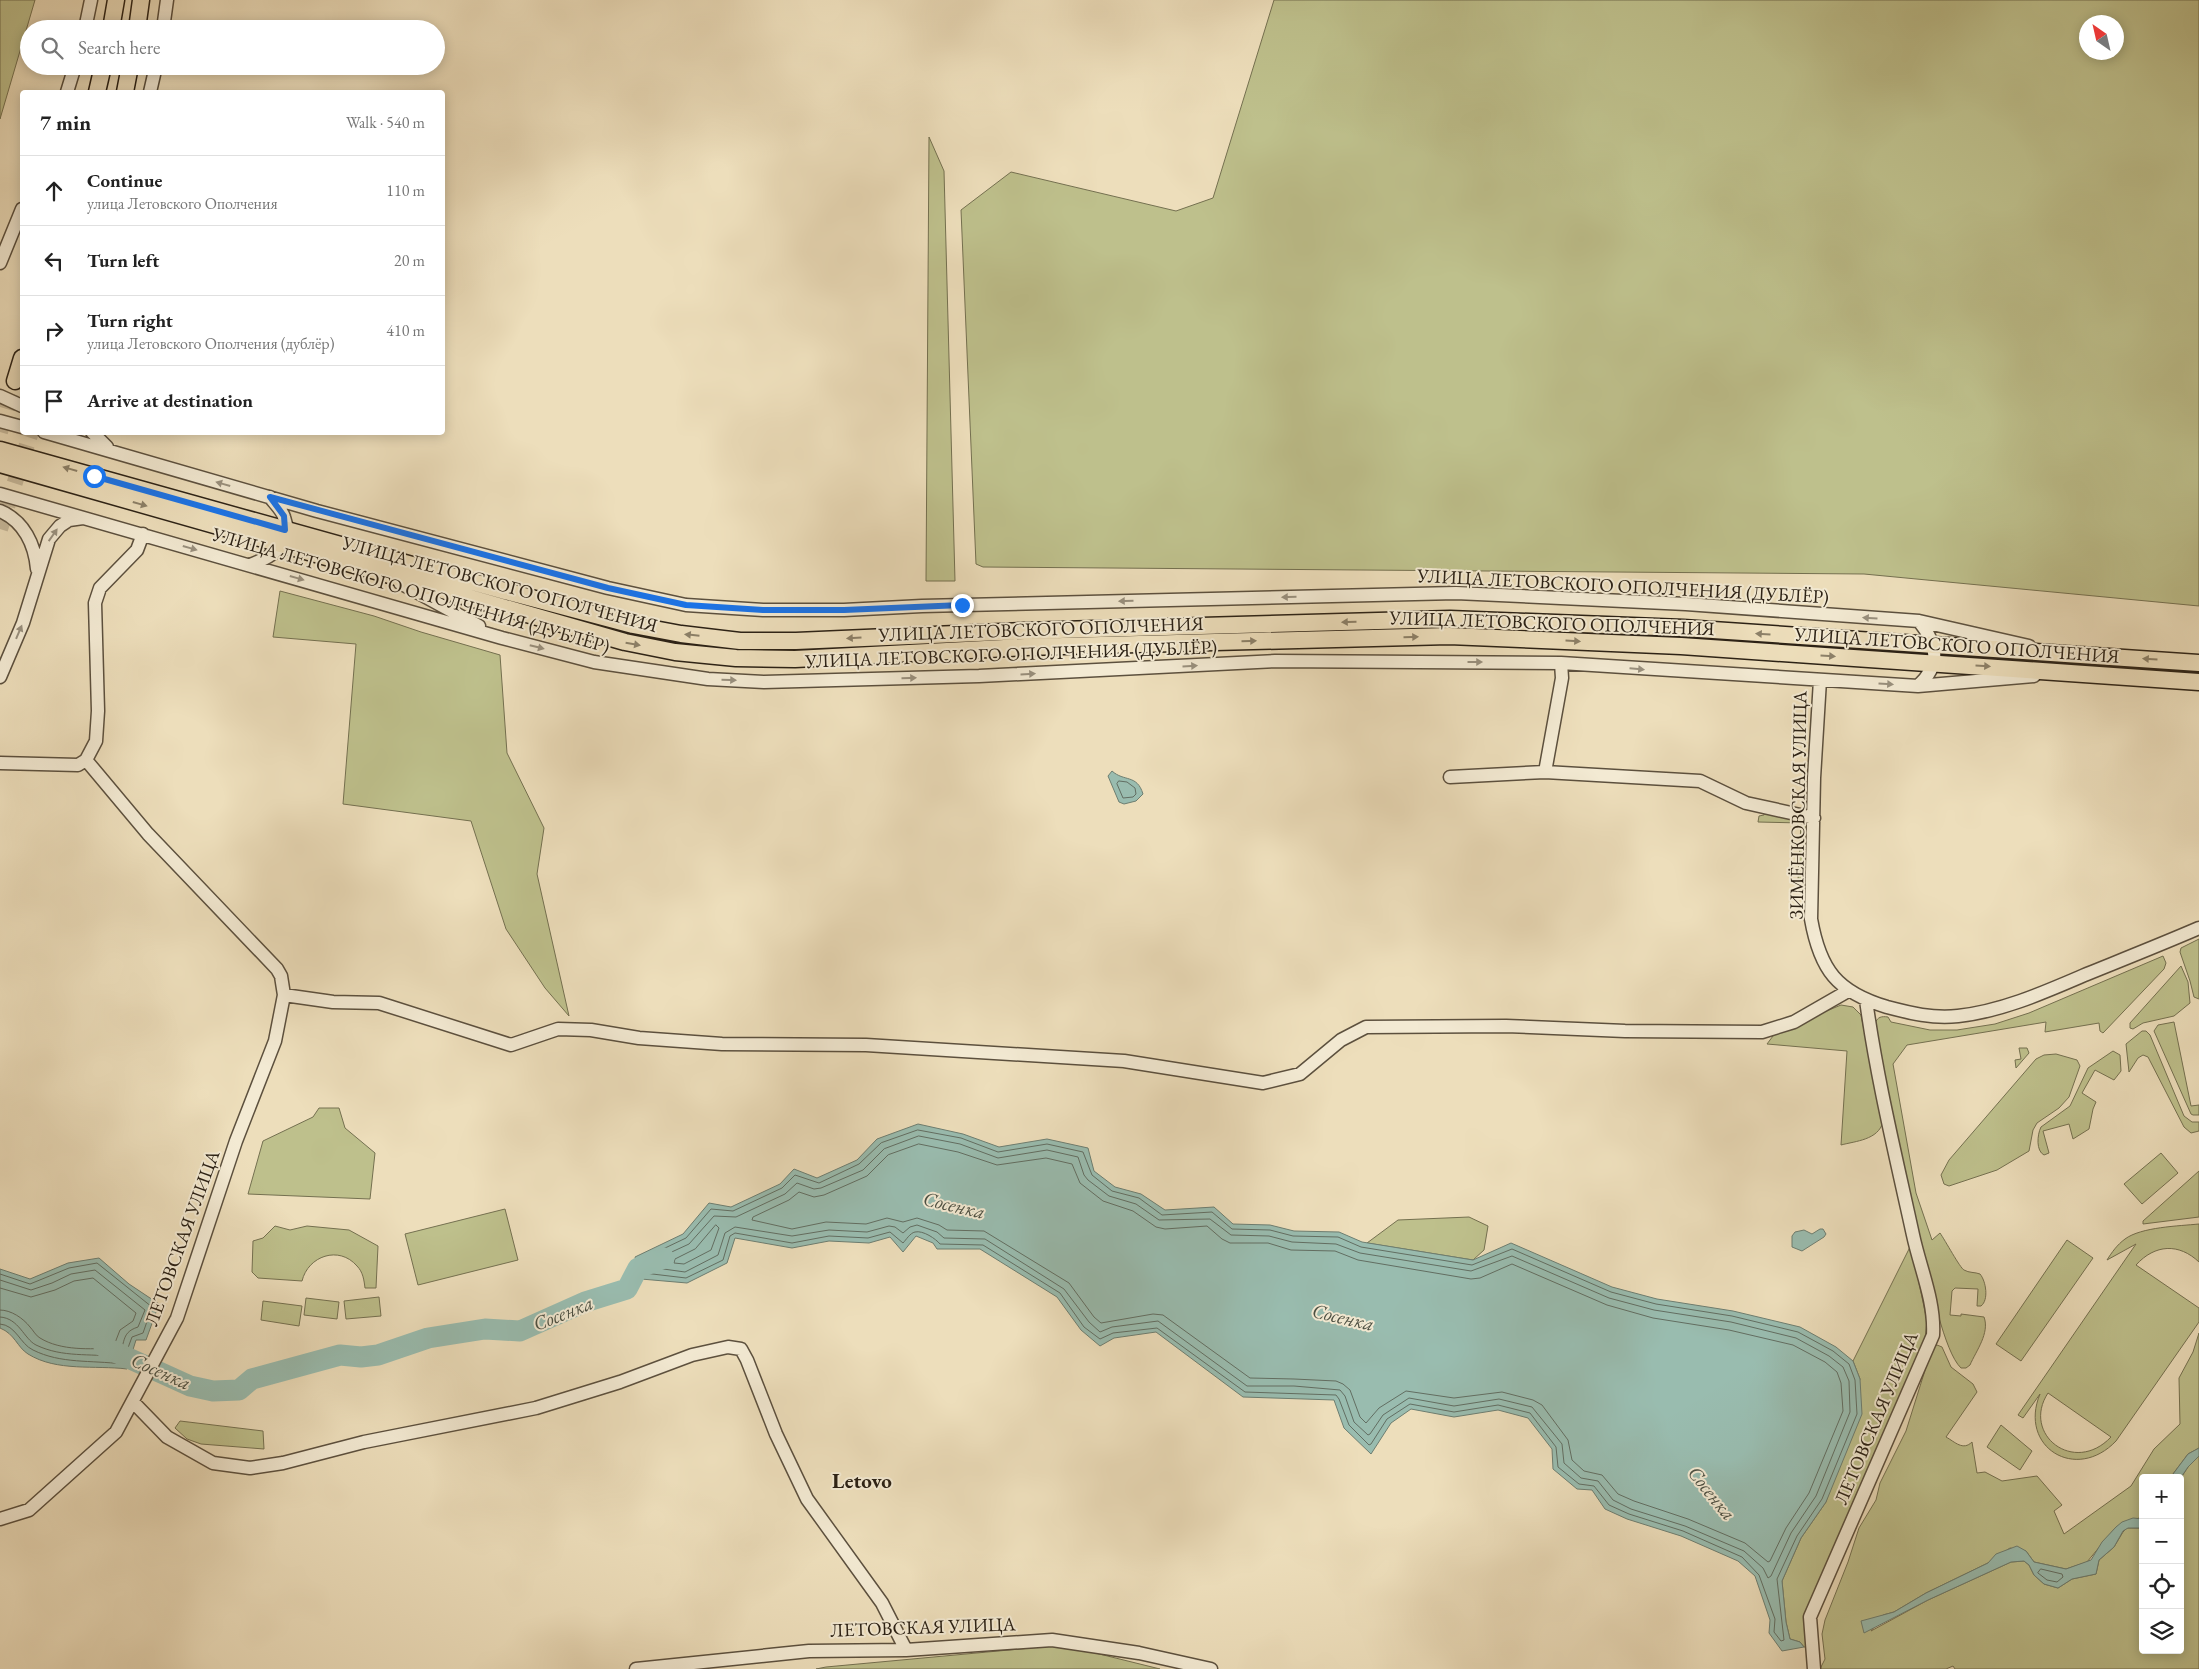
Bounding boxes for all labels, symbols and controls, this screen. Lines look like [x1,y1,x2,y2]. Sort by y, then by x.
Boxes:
north arrow [2079,15,2124,60]
search box [20,20,445,75]
icon: search [38,34,66,62]
text: Search here [78,35,160,60]
text: 7 min [40,109,91,136]
text: Walk · 540 m [346,112,425,133]
text: Continue [87,168,162,193]
icon: ahead [40,177,68,205]
text: 110 m [386,180,425,201]
text: улица Летовского Ополчения [87,193,278,214]
icon: left [40,247,68,275]
text: Turn left [87,248,159,273]
text: 20 m [394,250,425,271]
text: Turn right [87,308,173,333]
icon: right [40,317,68,345]
text: 410 m [386,320,425,341]
text: улица Летовского Ополчения (дублёр) [87,333,335,354]
icon: arrive [40,387,68,415]
text: Arrive at destination [87,388,253,413]
one-way arrow [62,465,77,473]
route start [83,465,106,488]
one-way arrow [216,479,231,487]
one-way arrow [133,500,148,508]
street label: УЛИЦА ЛЕТОВСКОГО ОПОЛЧЕНИЯ (ДУБЛЁР) [208,521,613,659]
one-way arrow [48,528,58,542]
street label: УЛИЦА ЛЕТОВСКОГО ОПОЛЧЕНИЯ [339,530,661,638]
one-way arrow [183,544,198,552]
street label: УЛИЦА ЛЕТОВСКОГО ОПОЛЧЕНИЯ (ДУБЛЁР) [1415,563,1830,609]
one-way arrow [289,575,304,583]
one-way arrow [1280,593,1296,601]
route end [951,594,974,617]
one-way arrow [1118,598,1134,606]
street label: УЛИЦА ЛЕТОВСКОГО ОПОЛЧЕНИЯ [1388,605,1715,641]
street label: УЛИЦА ЛЕТОВСКОГО ОПОЛЧЕНИЯ [877,611,1204,647]
one-way arrow [1862,613,1878,621]
one-way arrow [1341,618,1357,626]
street label: УЛИЦА ЛЕТОВСКОГО ОПОЛЧЕНИЯ [1793,621,2121,669]
one-way arrow [15,625,23,639]
one-way arrow [1755,629,1771,637]
one-way arrow [684,631,700,639]
one-way arrow [1403,632,1419,640]
street label: УЛИЦА ЛЕТОВСКОГО ОПОЛЧЕНИЯ (ДУБЛЁР) [803,634,1218,674]
one-way arrow [846,635,862,643]
one-way arrow [1241,637,1257,645]
one-way arrow [1566,638,1582,646]
one-way arrow [625,640,641,648]
one-way arrow [530,644,545,652]
one-way arrow [1820,652,1836,660]
one-way arrow [2142,655,2158,663]
one-way arrow [1467,658,1483,666]
one-way arrow [1182,661,1198,669]
one-way arrow [1975,663,1991,671]
one-way arrow [1629,665,1645,673]
one-way arrow [1020,670,1036,678]
one-way arrow [902,673,918,681]
one-way arrow [722,676,738,684]
one-way arrow [1878,680,1894,688]
street label: ЗИМЁНКОВСКАЯ УЛИЦА [1784,690,1813,920]
street label: ЛЕТОВСКАЯ УЛИЦА [139,1146,226,1329]
water label: Сосенка [921,1185,987,1225]
water label: Сосенка [529,1289,597,1337]
water label: Сосенка [1310,1297,1376,1337]
street label: ЛЕТОВСКАЯ УЛИЦА [1828,1327,1924,1508]
water label: Сосенка [127,1346,195,1396]
water label: Сосенка [1682,1460,1742,1526]
district label: Letovo [832,1467,892,1494]
map controls [2139,1474,2184,1654]
button: + [2139,1474,2184,1519]
button: − [2139,1519,2184,1564]
button: locate [2139,1564,2184,1609]
button: layers [2139,1609,2184,1654]
street label: ЛЕТОВСКАЯ УЛИЦА [830,1611,1017,1643]

